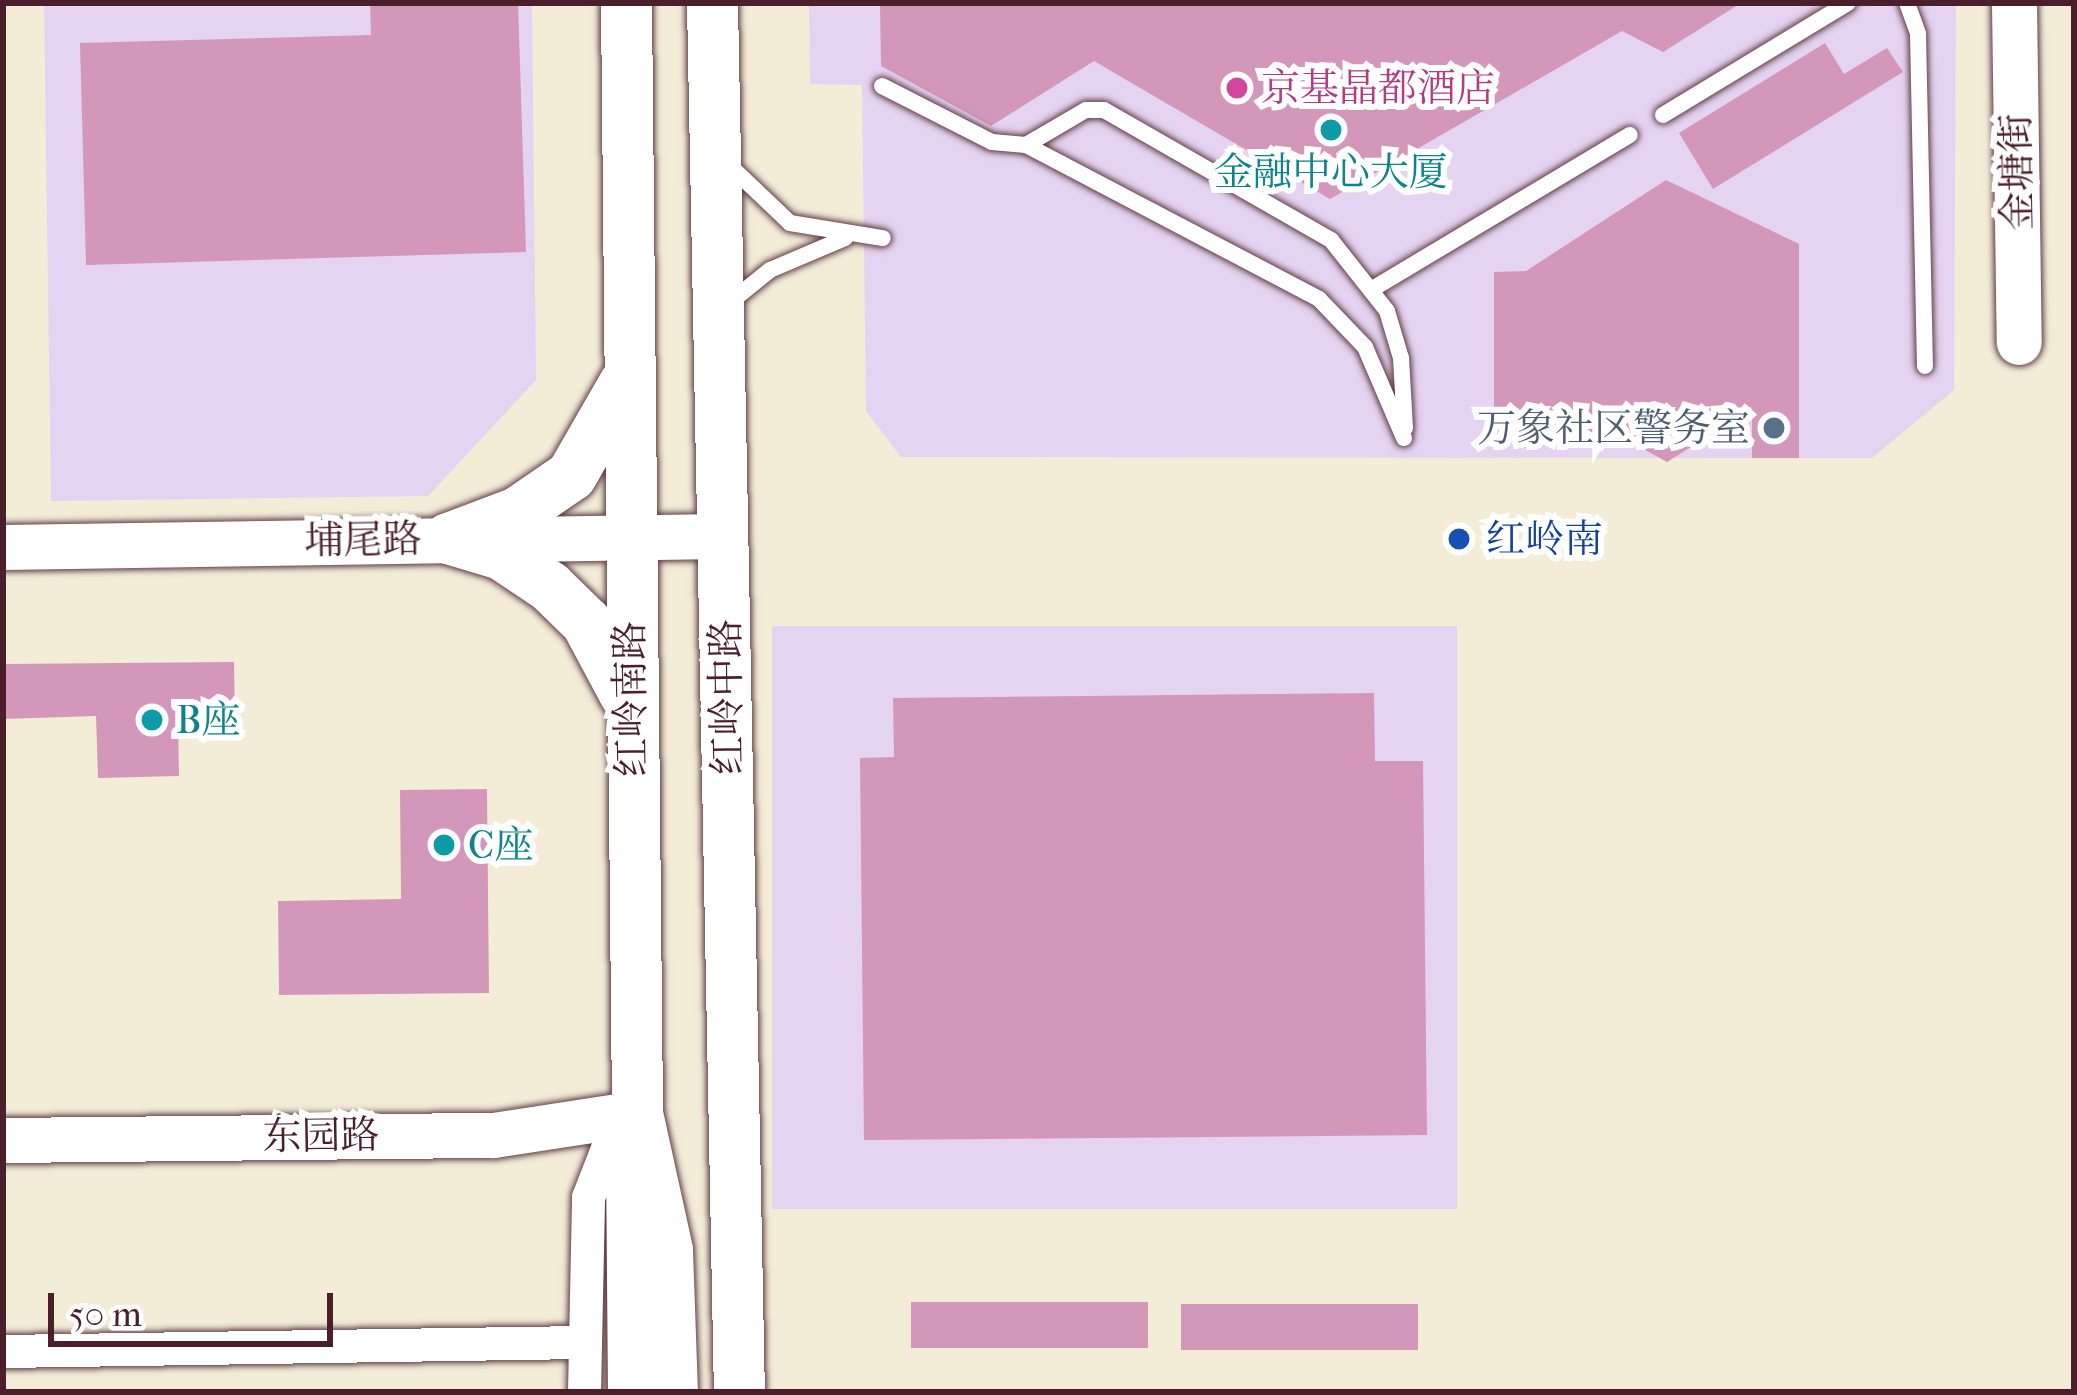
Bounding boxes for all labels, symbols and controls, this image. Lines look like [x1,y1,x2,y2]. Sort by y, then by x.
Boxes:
place label: 京基晶都酒店 [1261,65,1495,111]
marker: 京基晶都酒店 [1224,75,1250,101]
street label: 金塘街 [1993,113,2041,231]
marker: 金融中心大厦 [1318,117,1344,143]
place label: 金融中心大厦 [1214,149,1448,195]
place label: 万象社区警务室 [1477,405,1750,451]
marker: 万象社区警务室 [1761,415,1787,441]
street label: 埔尾路 [304,516,422,564]
place label: 红岭南 [1486,516,1603,562]
marker: 红岭南 [1443,523,1475,555]
street label: 红岭中路 [702,619,752,775]
street label: 红岭南路 [606,621,656,777]
place label: B座 [176,697,240,743]
marker: B座 [139,707,165,733]
place label: C座 [468,822,533,868]
marker: C座 [431,832,457,858]
street label: 东园路 [262,1112,380,1160]
scale bar [54,1269,339,1343]
text: 50 m [69,1293,142,1335]

